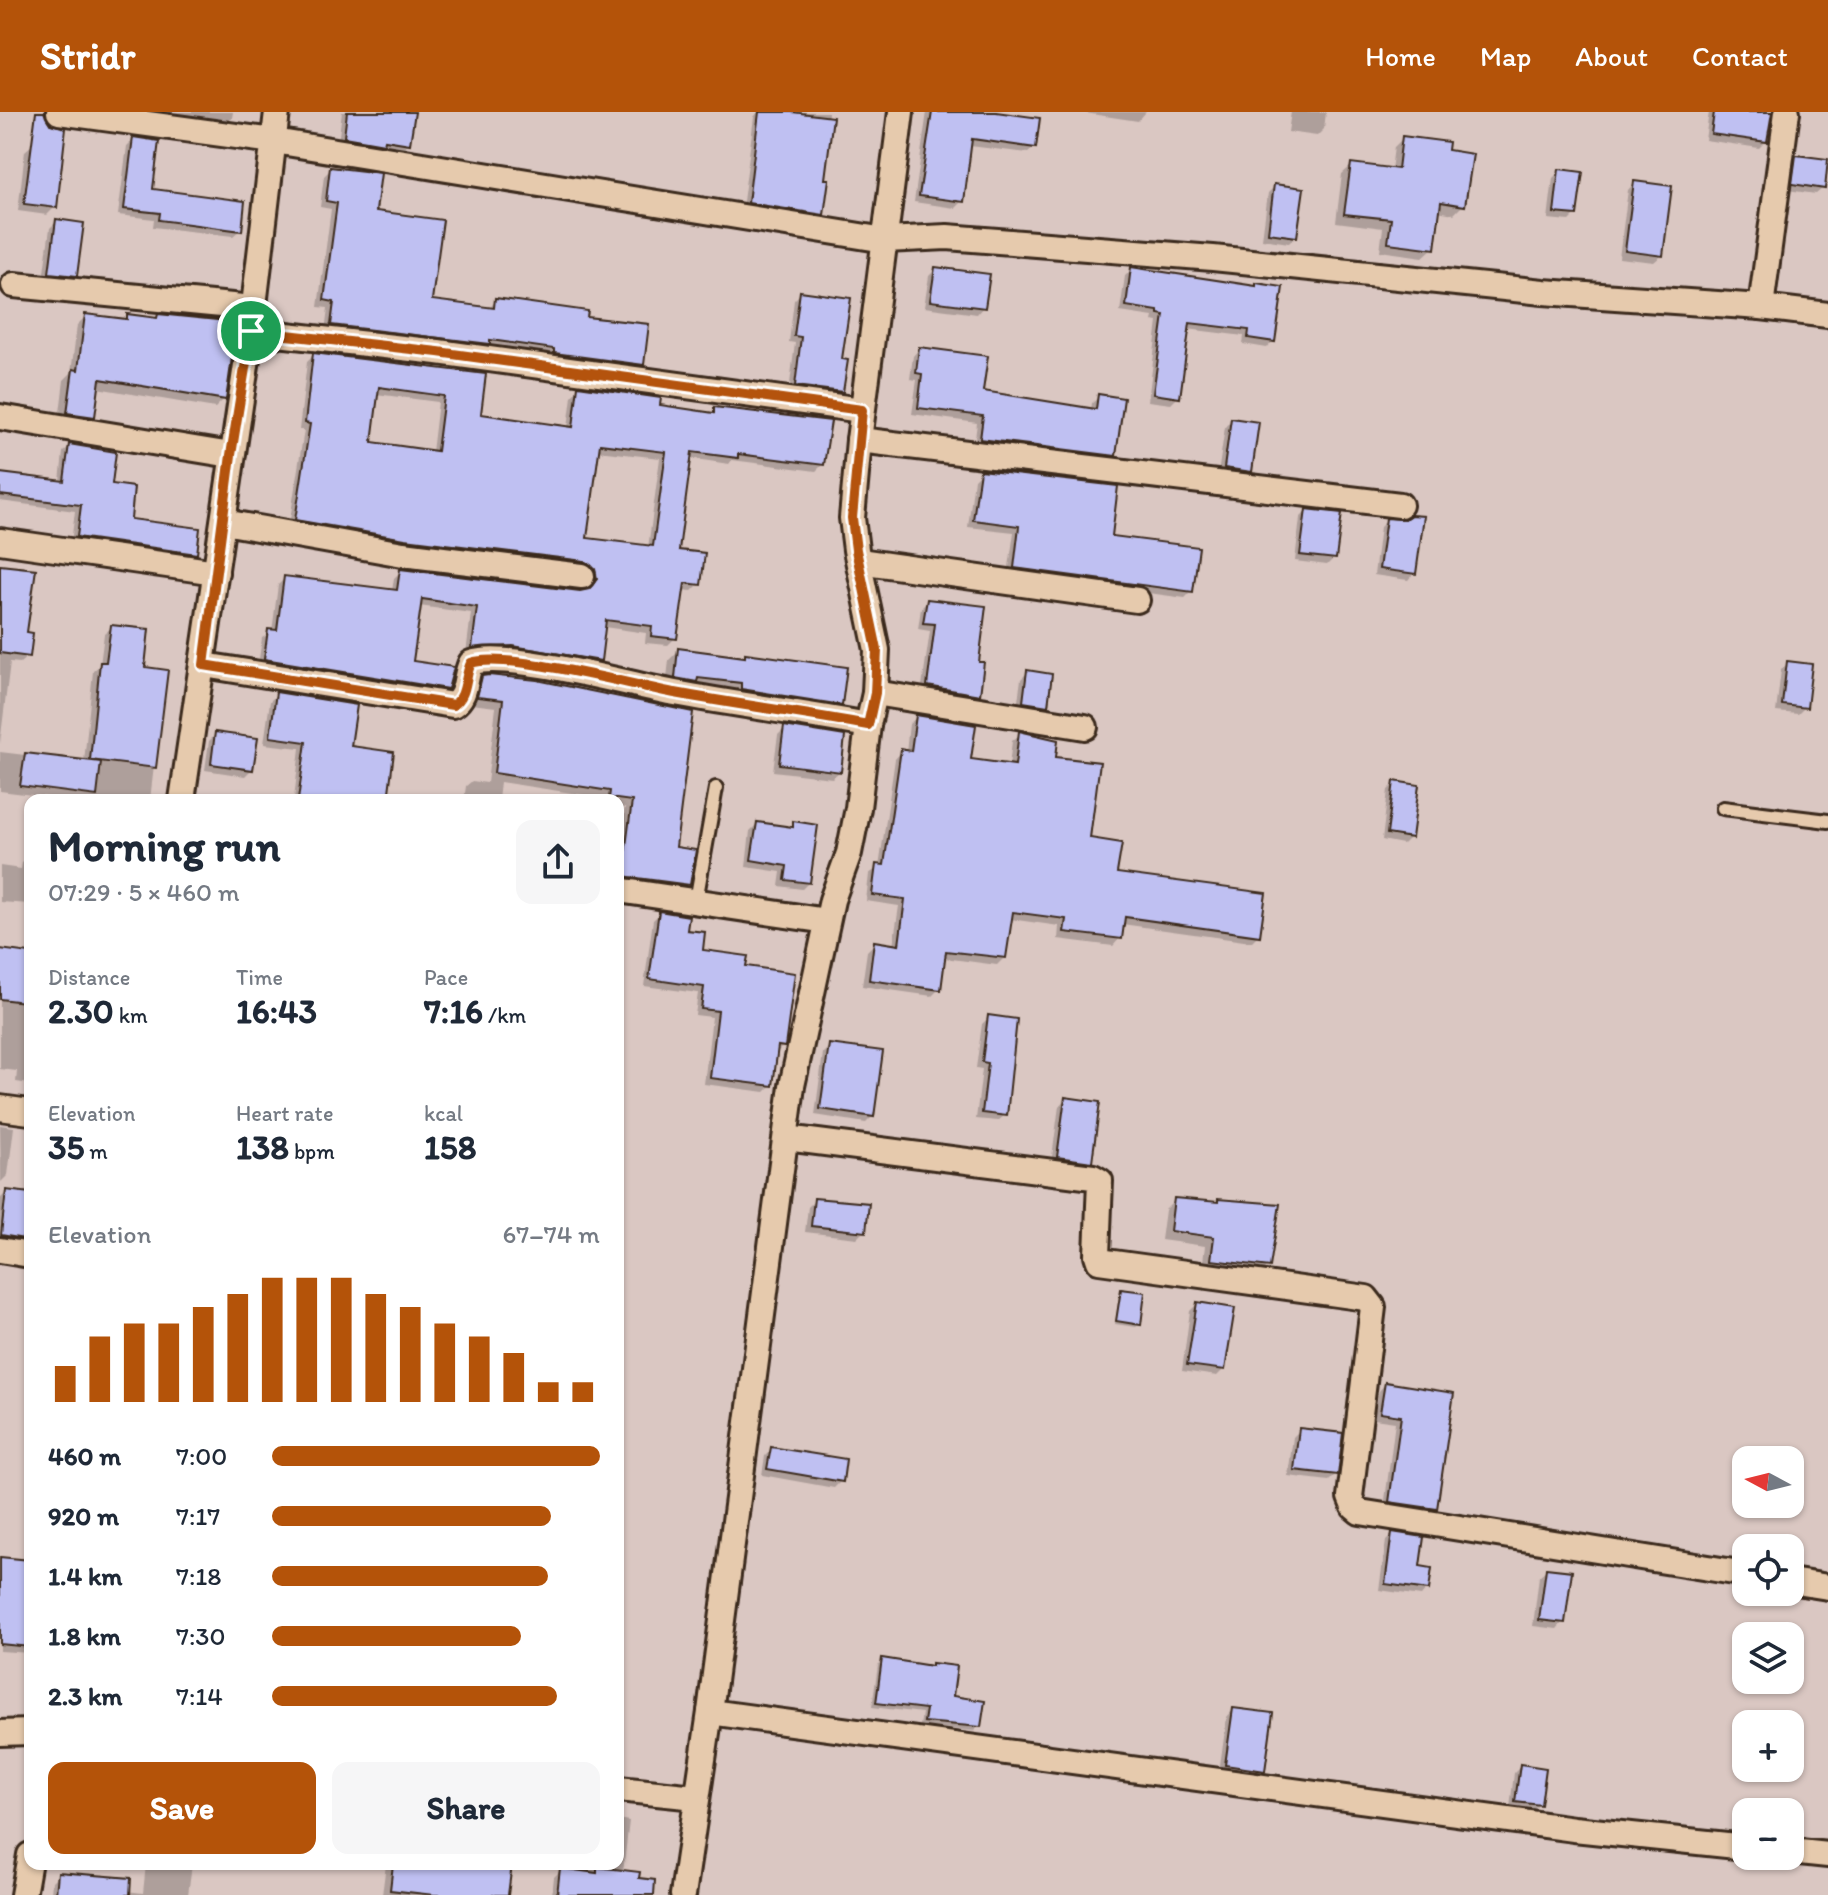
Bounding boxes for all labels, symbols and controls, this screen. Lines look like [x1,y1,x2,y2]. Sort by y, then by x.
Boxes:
text: Stridr [40,33,135,79]
text: Home [1365,39,1436,73]
text: Map [1480,39,1531,73]
text: About [1575,39,1648,73]
text: Contact [1692,39,1788,73]
pin [217,297,285,365]
icon: arrive [229,309,273,353]
text: Morning run [48,819,281,872]
button: share [516,820,600,904]
text: 07:29 · 5 × 460 m [48,876,240,908]
text: Distance [48,964,130,991]
text: Time [236,964,283,991]
text: Pace [424,964,468,991]
text: 2.30 [48,991,114,1032]
text: 16:43 [236,991,317,1032]
text: 7:16 [424,991,483,1032]
text: km [114,1002,148,1029]
text: /km [483,1002,526,1029]
text: Elevation [48,1100,135,1127]
text: Heart rate [236,1100,333,1127]
text: kcal [424,1100,463,1127]
text: 35 [48,1127,84,1168]
text: 138 [236,1127,289,1168]
text: 158 [424,1127,476,1168]
text: m [84,1138,108,1165]
text: bpm [289,1138,335,1165]
text: Elevation [48,1218,151,1250]
text: 67–74 m [503,1218,600,1250]
text: 460 m [48,1440,121,1472]
text: 7:00 [176,1440,227,1472]
north arrow [1732,1446,1804,1518]
map controls [1732,1446,1804,1870]
text: 920 m [48,1500,119,1532]
text: 7:17 [176,1500,220,1532]
button: locate [1732,1534,1804,1606]
text: 1.4 km [48,1560,122,1592]
text: 7:18 [176,1560,222,1592]
text: 1.8 km [48,1620,121,1652]
text: 7:30 [176,1620,225,1652]
button: layers [1732,1622,1804,1694]
text: 2.3 km [48,1680,122,1712]
text: 7:14 [176,1680,223,1712]
button: + [1732,1710,1804,1782]
button: Save [48,1762,316,1854]
button: Share [332,1762,600,1854]
button: − [1732,1798,1804,1870]

